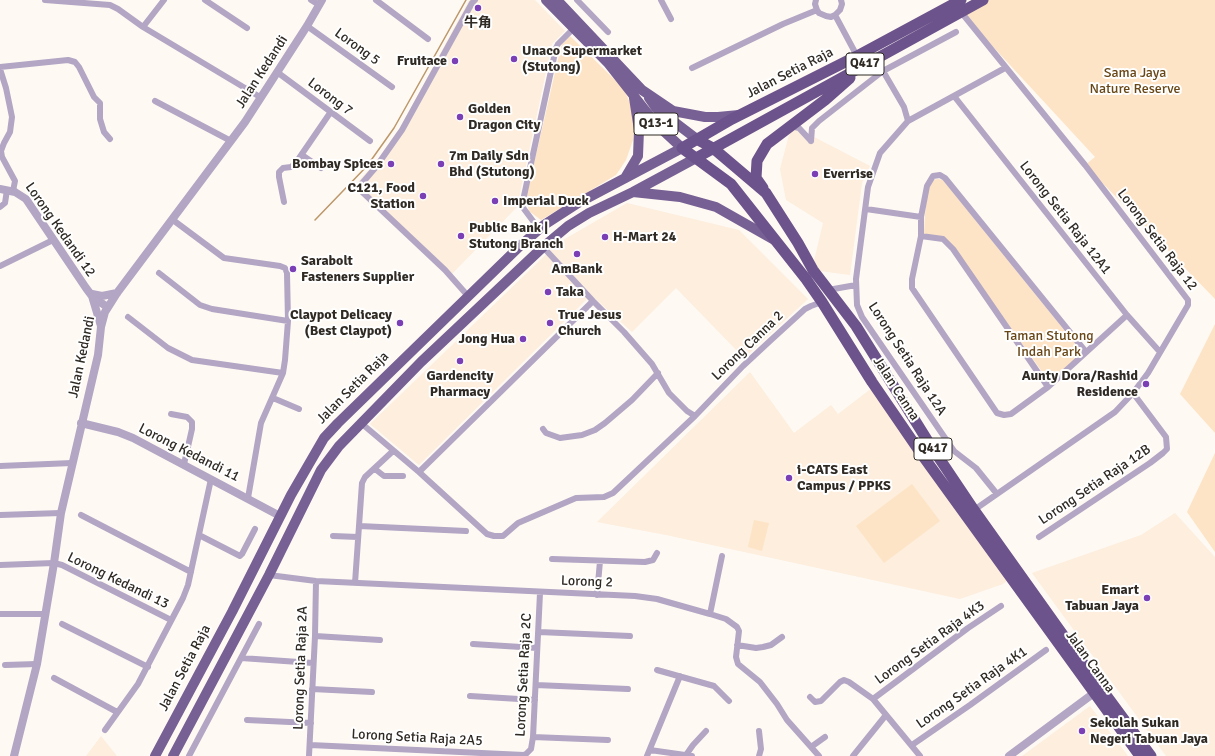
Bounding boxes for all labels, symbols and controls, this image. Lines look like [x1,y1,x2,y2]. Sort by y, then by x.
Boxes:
marker: 牛角 [473,3,483,13]
place label: 牛角 [464,15,492,31]
street label: Lorong 5 [331,25,383,69]
street label: Jalan Kedandi [232,32,292,112]
place label: Unaco Supermarket (Stutong) [522,43,642,76]
street label: Jalan Setia Raja [744,44,836,102]
place label: Fruitace [397,53,447,69]
road number: Q417 [846,53,884,75]
marker: Unaco Supermarket (Stutong) [509,54,519,64]
marker: Fruitace [450,56,460,66]
park label: Sama Jaya Nature Reserve [1089,65,1181,98]
street label: Lorong 7 [304,75,356,119]
place label: Golden Dragon City [468,101,540,134]
marker: Golden Dragon City [455,112,465,122]
road number: Q13-1 [634,113,678,135]
place label: 7m Daily Sdn Bhd (Stutong) [449,148,535,180]
place label: Bombay Spices [292,156,383,172]
street label: Lorong Setia Raja 12A1 [1016,158,1114,278]
marker: Bombay Spices [386,159,396,169]
marker: 7m Daily Sdn Bhd (Stutong) [436,159,446,169]
place label: Everrise [823,166,873,182]
marker: Everrise [810,169,820,179]
street label: Lorong Kedandi 12 [21,180,99,280]
place label: C121, Food Station [347,180,415,212]
street label: Lorong Setia Raja 12 [1113,186,1201,294]
marker: C121, Food Station [418,191,428,201]
place label: Imperial Duck [503,193,589,209]
marker: Imperial Duck [490,196,500,206]
place label: Public Bank | Stutong Branch [469,220,563,252]
place label: H-Mart 24 [613,229,676,245]
marker: Public Bank | Stutong Branch [456,231,466,241]
marker: H-Mart 24 [600,232,610,242]
marker: AmBank [572,249,582,259]
place label: Sarabolt Fasteners Supplier [301,253,414,286]
place label: AmBank [551,261,603,277]
marker: Sarabolt Fasteners Supplier [288,264,298,274]
place label: Taka [556,284,584,300]
marker: Taka [543,287,553,297]
street label: Lorong Setia Raja 12A [864,299,950,419]
place label: Claypot Delicacy (Best Claypot) [290,307,392,340]
place label: True Jesus Church [558,307,621,340]
street label: Lorong Canna 2 [709,308,787,384]
street label: Jalan Kedandi [65,314,99,400]
marker: Claypot Delicacy (Best Claypot) [395,318,405,328]
marker: True Jesus Church [545,318,555,328]
park label: Taman Stutong Indah Park [1004,328,1094,360]
place label: Jong Hua [458,331,515,347]
marker: Jong Hua [518,334,528,344]
street label: Jalan Setia Raja [313,348,393,428]
street label: Jalan Canna [869,354,923,424]
marker: Gardencity Pharmacy [455,356,465,366]
place label: Gardencity Pharmacy [426,368,494,400]
place label: Aunty Dora/Rashid Residence [1022,368,1138,400]
marker: Aunty Dora/Rashid Residence [1141,379,1151,389]
street label: Lorong Kedandi 11 [136,420,242,486]
road number: Q417 [914,438,952,460]
street label: Lorong Setia Raja 12B [1036,441,1154,529]
place label: i-CATS East Campus / PPKS [797,462,891,494]
marker: i-CATS East Campus / PPKS [784,473,794,483]
street label: Lorong Kedandi 13 [64,549,172,613]
street label: Lorong 2 [561,573,613,591]
place label: Emart Tabuan Jaya [1065,582,1139,614]
marker: Emart Tabuan Jaya [1142,593,1152,603]
street label: Lorong Setia Raja 4K3 [872,598,988,688]
street label: Lorong Setia Raja 2A [290,606,312,730]
street label: Lorong Setia Raja 2C [512,613,536,737]
street label: Jalan Setia Raja [155,622,215,714]
street label: Jalan Canna [1062,628,1118,696]
street label: Lorong Setia Raja 4K1 [913,643,1031,733]
place label: Sekolah Sukan Negeri Tabuan Jaya [1090,715,1208,748]
street label: Lorong Setia Raja 2A5 [351,726,483,750]
marker: Sekolah Sukan Negeri Tabuan Jaya [1077,726,1087,736]

